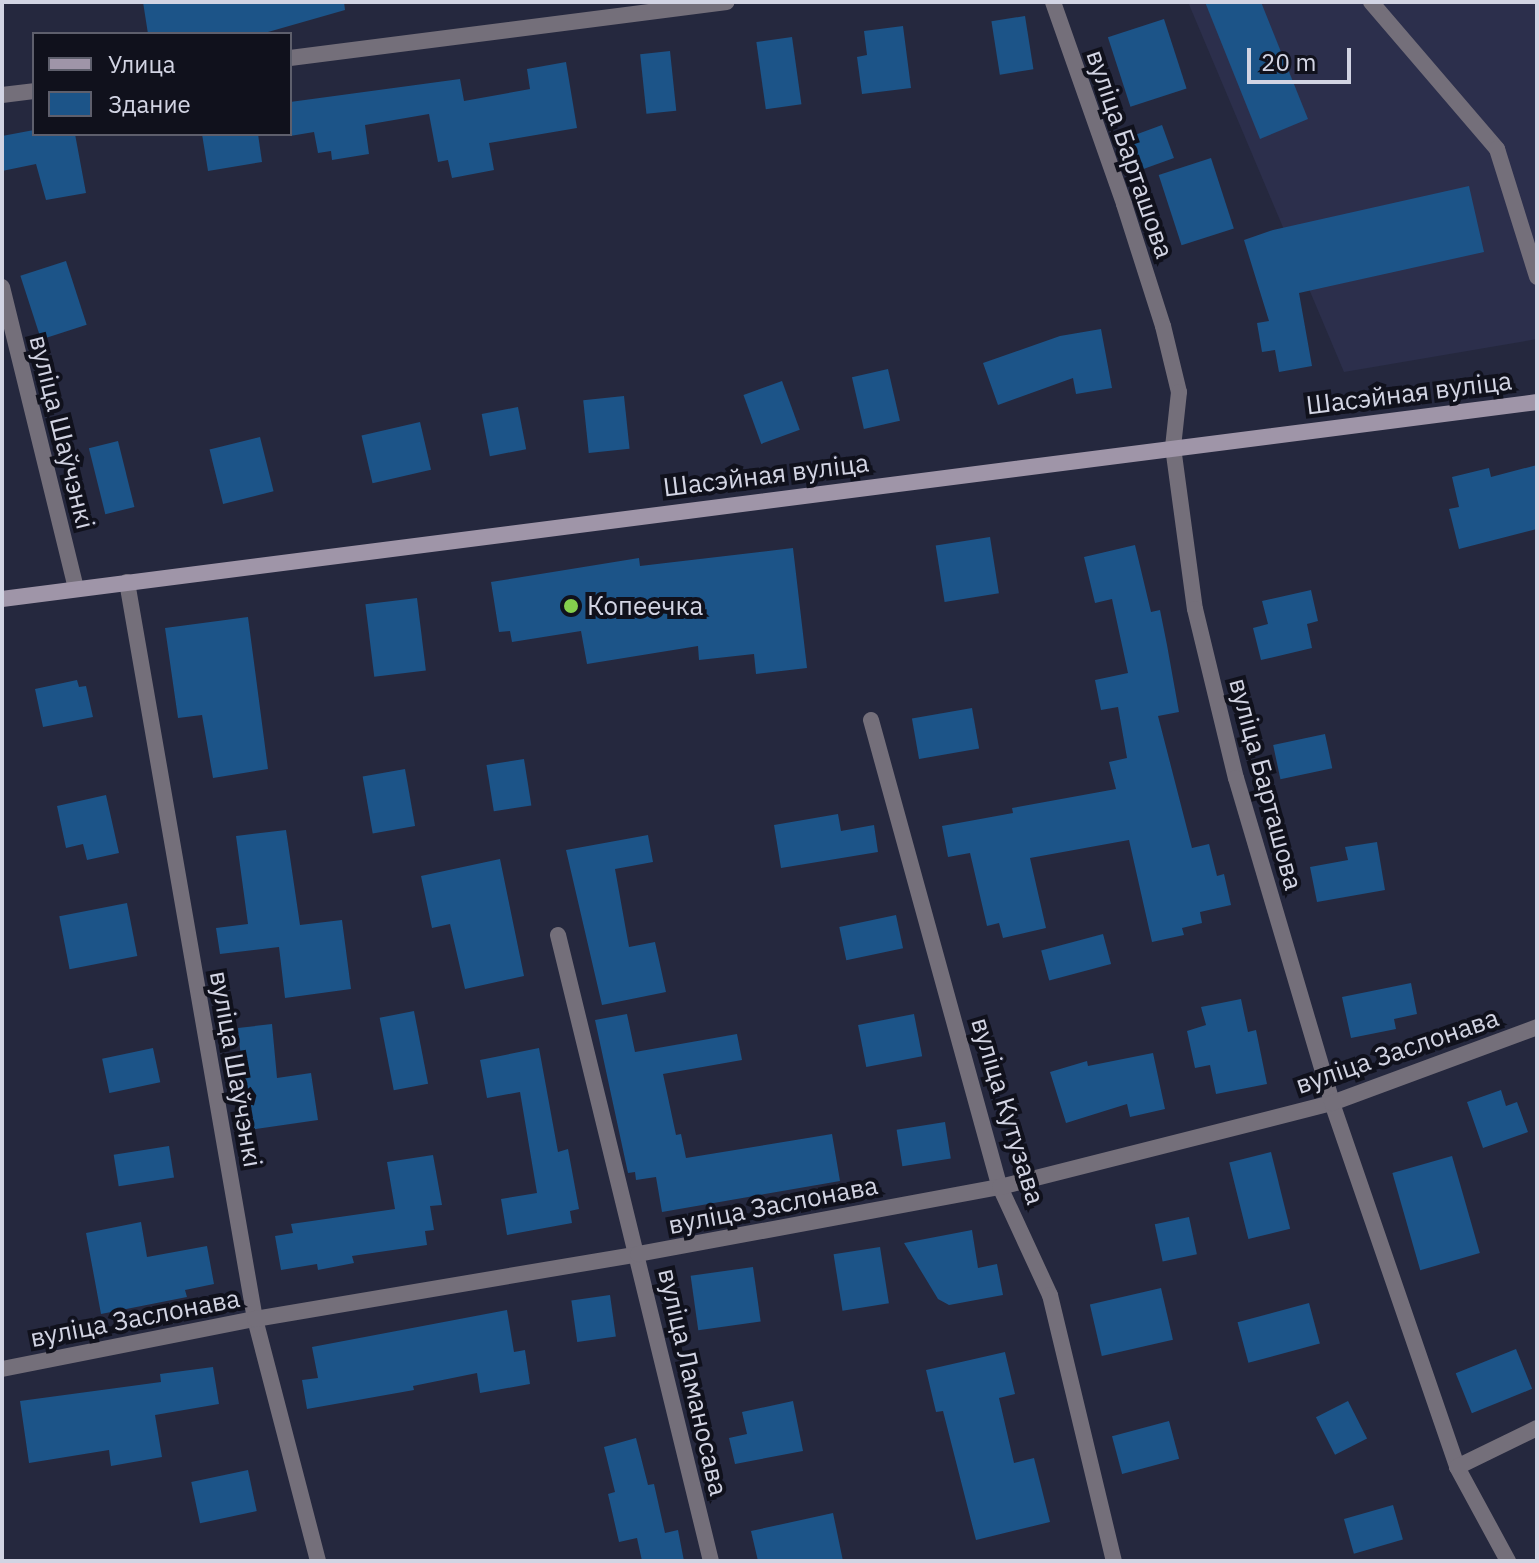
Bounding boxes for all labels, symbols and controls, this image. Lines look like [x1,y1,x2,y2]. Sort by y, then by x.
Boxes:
legend [32,32,292,136]
scale bar [1251,32,1355,82]
street label: вуліца Барташова [1080,46,1180,262]
text: 20 m [1261,46,1316,78]
text: Улица [108,48,176,80]
text: Здание [108,88,191,120]
street label: вуліца Шаўчэнкі [23,332,101,532]
street label: Шасэйная вуліца [1304,365,1514,421]
street label: Шасэйная вуліца [661,447,871,503]
place label: Копеечка [587,590,703,622]
marker: Копеечка [562,597,580,615]
street label: вуліца Барташова [1223,675,1309,893]
street label: вуліца Шаўчэнкі [203,968,269,1170]
street label: вуліца Заслонава [1291,1002,1503,1100]
street label: вуліца Кутузава [965,1014,1051,1208]
street label: вуліца Заслонава [666,1169,880,1241]
street label: вуліца Ламаносава [652,1265,734,1499]
street label: вуліца Заслонава [28,1282,242,1354]

